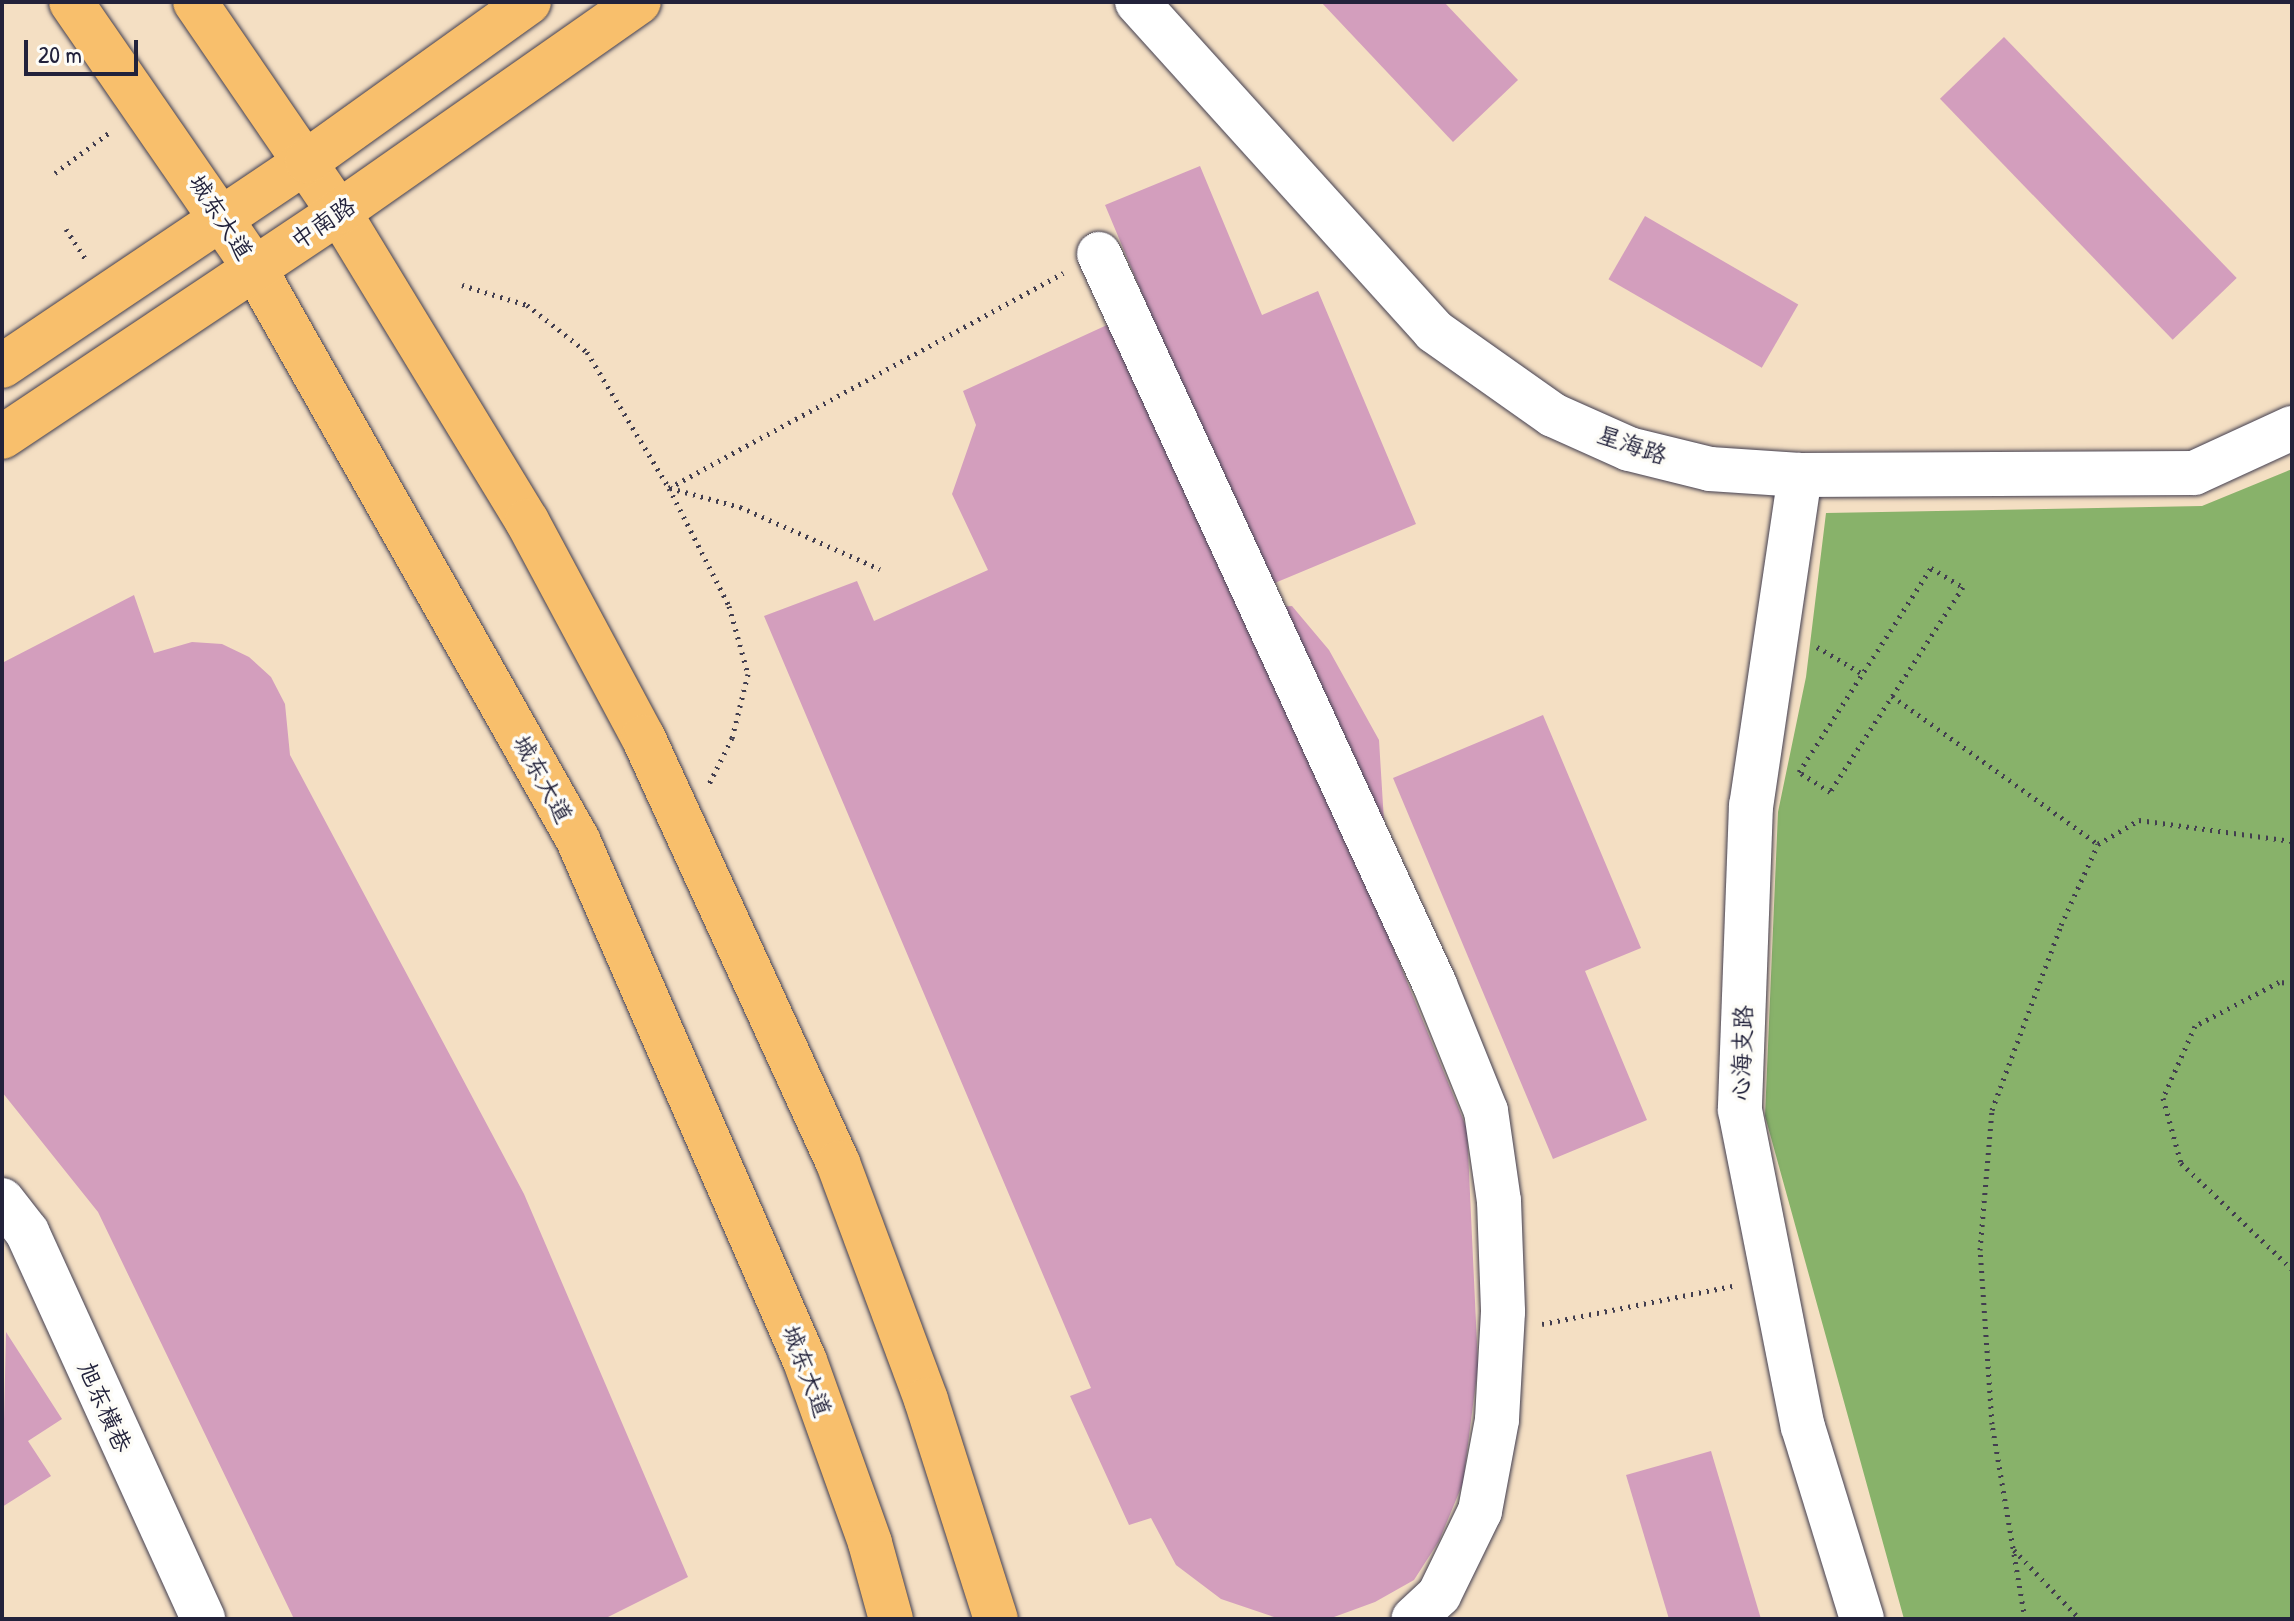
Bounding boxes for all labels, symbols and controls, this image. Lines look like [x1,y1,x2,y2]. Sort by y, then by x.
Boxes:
scale bar [28,24,142,74]
text: 20 m [38,38,82,70]
street label: 城东大道 [183,169,259,265]
street label: 中南路 [285,191,361,255]
street label: 星海路 [1593,420,1671,470]
street label: 城东大道 [507,730,579,828]
street label: 心海支路 [1726,1005,1758,1101]
street label: 城东大道 [776,1321,838,1421]
street label: 旭东横巷 [72,1357,138,1457]

